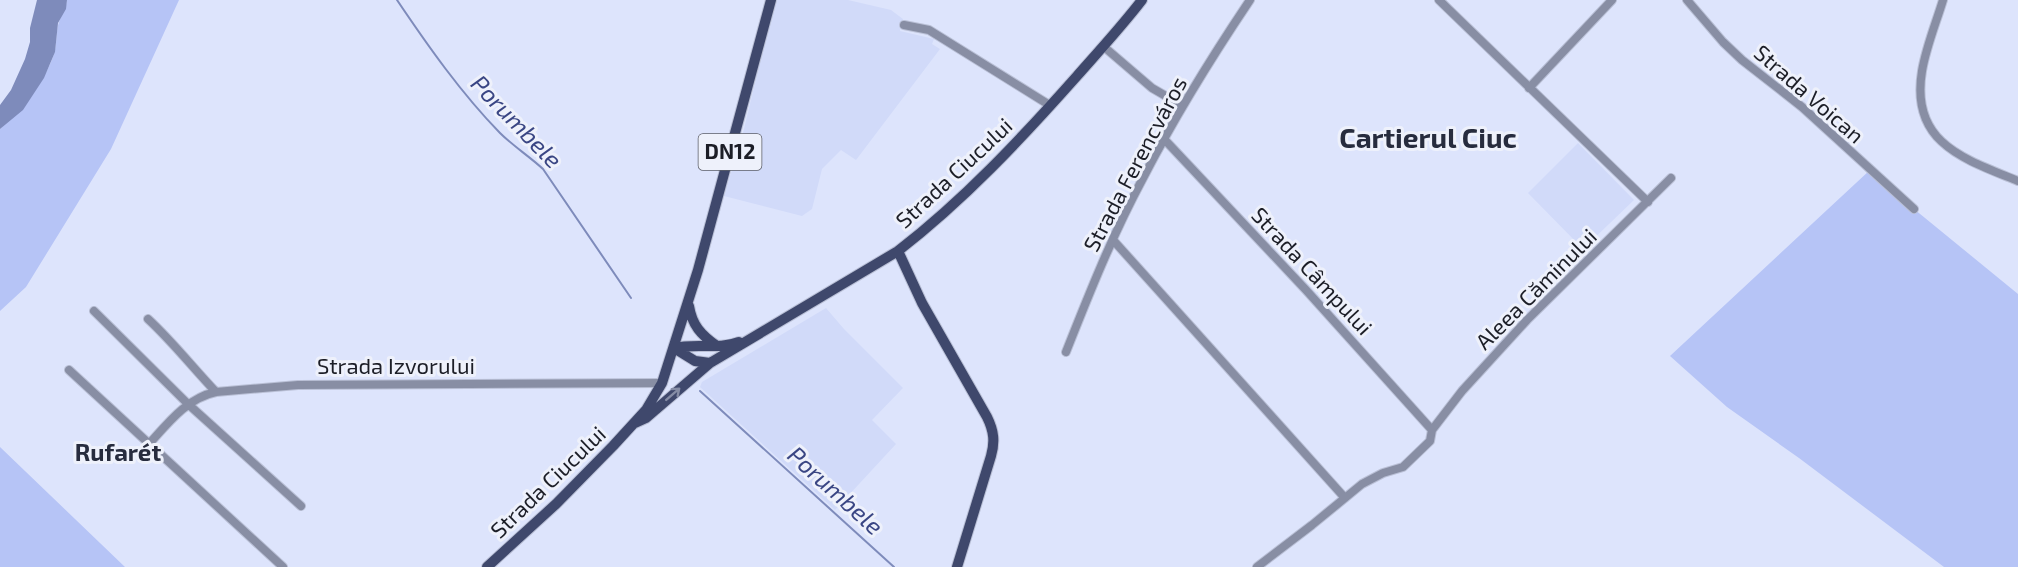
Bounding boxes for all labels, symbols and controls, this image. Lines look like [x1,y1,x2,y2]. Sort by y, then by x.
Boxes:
street label: Strada Voican [1750,39,1870,148]
water label: Porumbele [466,68,569,174]
street label: Strada Ferencváros [1077,72,1191,255]
street label: Strada Ciucului [890,112,1017,233]
district label: Cartierul Ciuc [1339,120,1517,154]
road number: DN12 [698,134,762,170]
street label: Strada Câmpului [1247,201,1378,339]
street label: Aleea Căminului [1470,223,1601,354]
street label: Strada Izvorului [317,352,475,378]
one-way arrow [665,387,680,401]
street label: Strada Ciucului [485,420,610,543]
district label: Rufarét [75,437,161,466]
water label: Porumbele [782,440,890,540]

